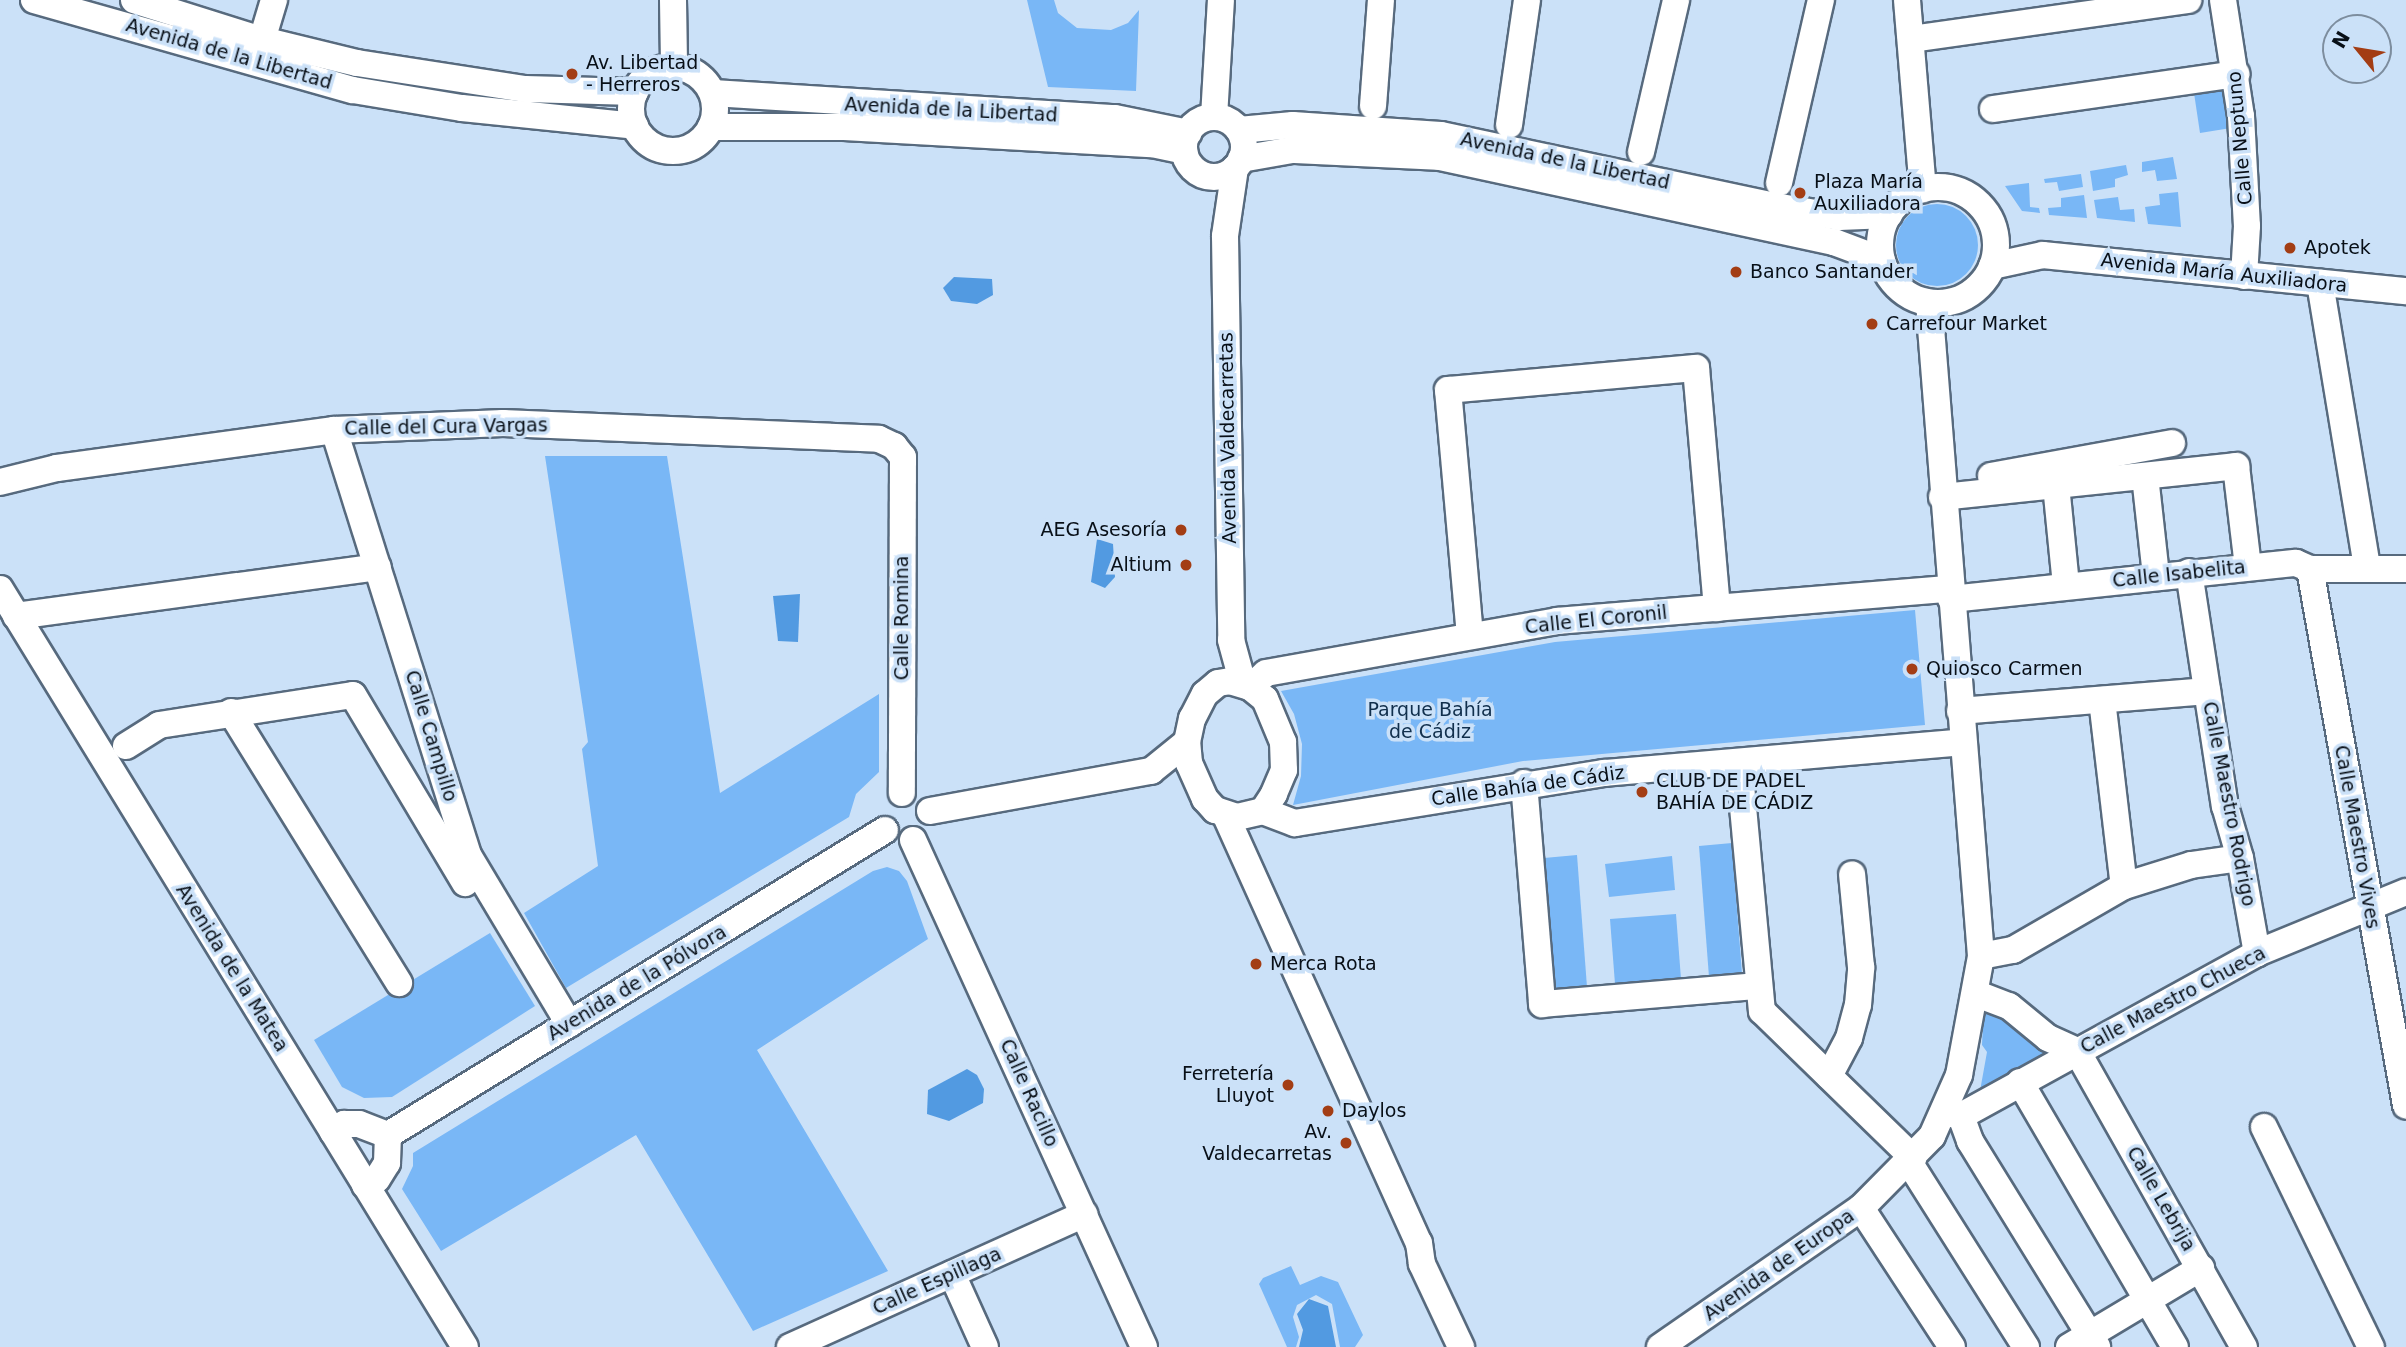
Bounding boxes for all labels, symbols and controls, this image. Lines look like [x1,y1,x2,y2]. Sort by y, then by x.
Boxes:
street label: Avenida de la Libertad [123,14,335,94]
north arrow [2322,14,2392,84]
text: N [2327,27,2354,52]
place label: Av. Libertad - Herreros [586,52,698,96]
marker: Av. Libertad - Herreros [564,66,580,82]
street label: Calle Neptuno [2223,70,2257,206]
street label: Avenida de la Libertad [844,93,1058,127]
street label: Avenida de la Libertad [1458,128,1672,194]
place label: Plaza María Auxiliadora [1814,171,1923,215]
marker: Plaza María Auxiliadora [1792,185,1808,201]
place label: Apotek [2304,237,2371,259]
marker: Apotek [2282,240,2298,256]
street label: Avenida María Auxiliadora [2100,249,2348,297]
place label: Banco Santander [1750,261,1913,283]
marker: Banco Santander [1728,264,1744,280]
place label: Carrefour Market [1886,313,2047,335]
marker: Carrefour Market [1864,316,1880,332]
street label: Avenida Valdecarretas [1215,332,1241,544]
street label: Calle del Cura Vargas [344,414,548,440]
place label: AEG Asesoría [1040,519,1167,541]
marker: AEG Asesoría [1173,522,1189,538]
place label: Altium [1110,554,1172,576]
street label: Calle Romina [891,556,913,680]
street label: Calle Isabelita [2111,556,2247,592]
marker: Altium [1178,557,1194,573]
street label: Calle El Coronil [1524,601,1668,639]
place label: Quiosco Carmen [1926,658,2083,680]
marker: Quiosco Carmen [1904,661,1920,677]
street label: Calle Campillo [400,668,462,804]
park label: Parque Bahía de Cádiz [1367,699,1493,743]
street label: Calle Maestro Rodrigo [2198,700,2260,908]
street label: Calle Maestro Vives [2330,743,2384,931]
street label: Calle Bahía de Cádiz [1430,761,1626,811]
place label: CLUB DE PADEL BAHÍA DE CÁDIZ [1656,770,1813,814]
marker: CLUB DE PADEL BAHÍA DE CÁDIZ [1634,784,1650,800]
street label: Avenida de la Matea [171,880,293,1056]
street label: Avenida de la Pólvora [543,921,731,1045]
street label: Calle Maestro Chueca [2077,941,2269,1059]
place label: Merca Rota [1270,953,1377,975]
marker: Merca Rota [1248,956,1264,972]
street label: Calle Racillo [995,1036,1063,1150]
place label: Ferretería Lluyot [1182,1063,1274,1107]
marker: Ferretería Lluyot [1280,1077,1296,1093]
place label: Daylos [1342,1100,1406,1122]
marker: Daylos [1320,1103,1336,1119]
place label: Av. Valdecarretas [1202,1121,1332,1165]
marker: Av. Valdecarretas [1338,1135,1354,1151]
street label: Calle Lebrija [2122,1143,2200,1255]
street label: Avenida de Europa [1699,1204,1859,1326]
street label: Calle Espillaga [869,1242,1005,1320]

